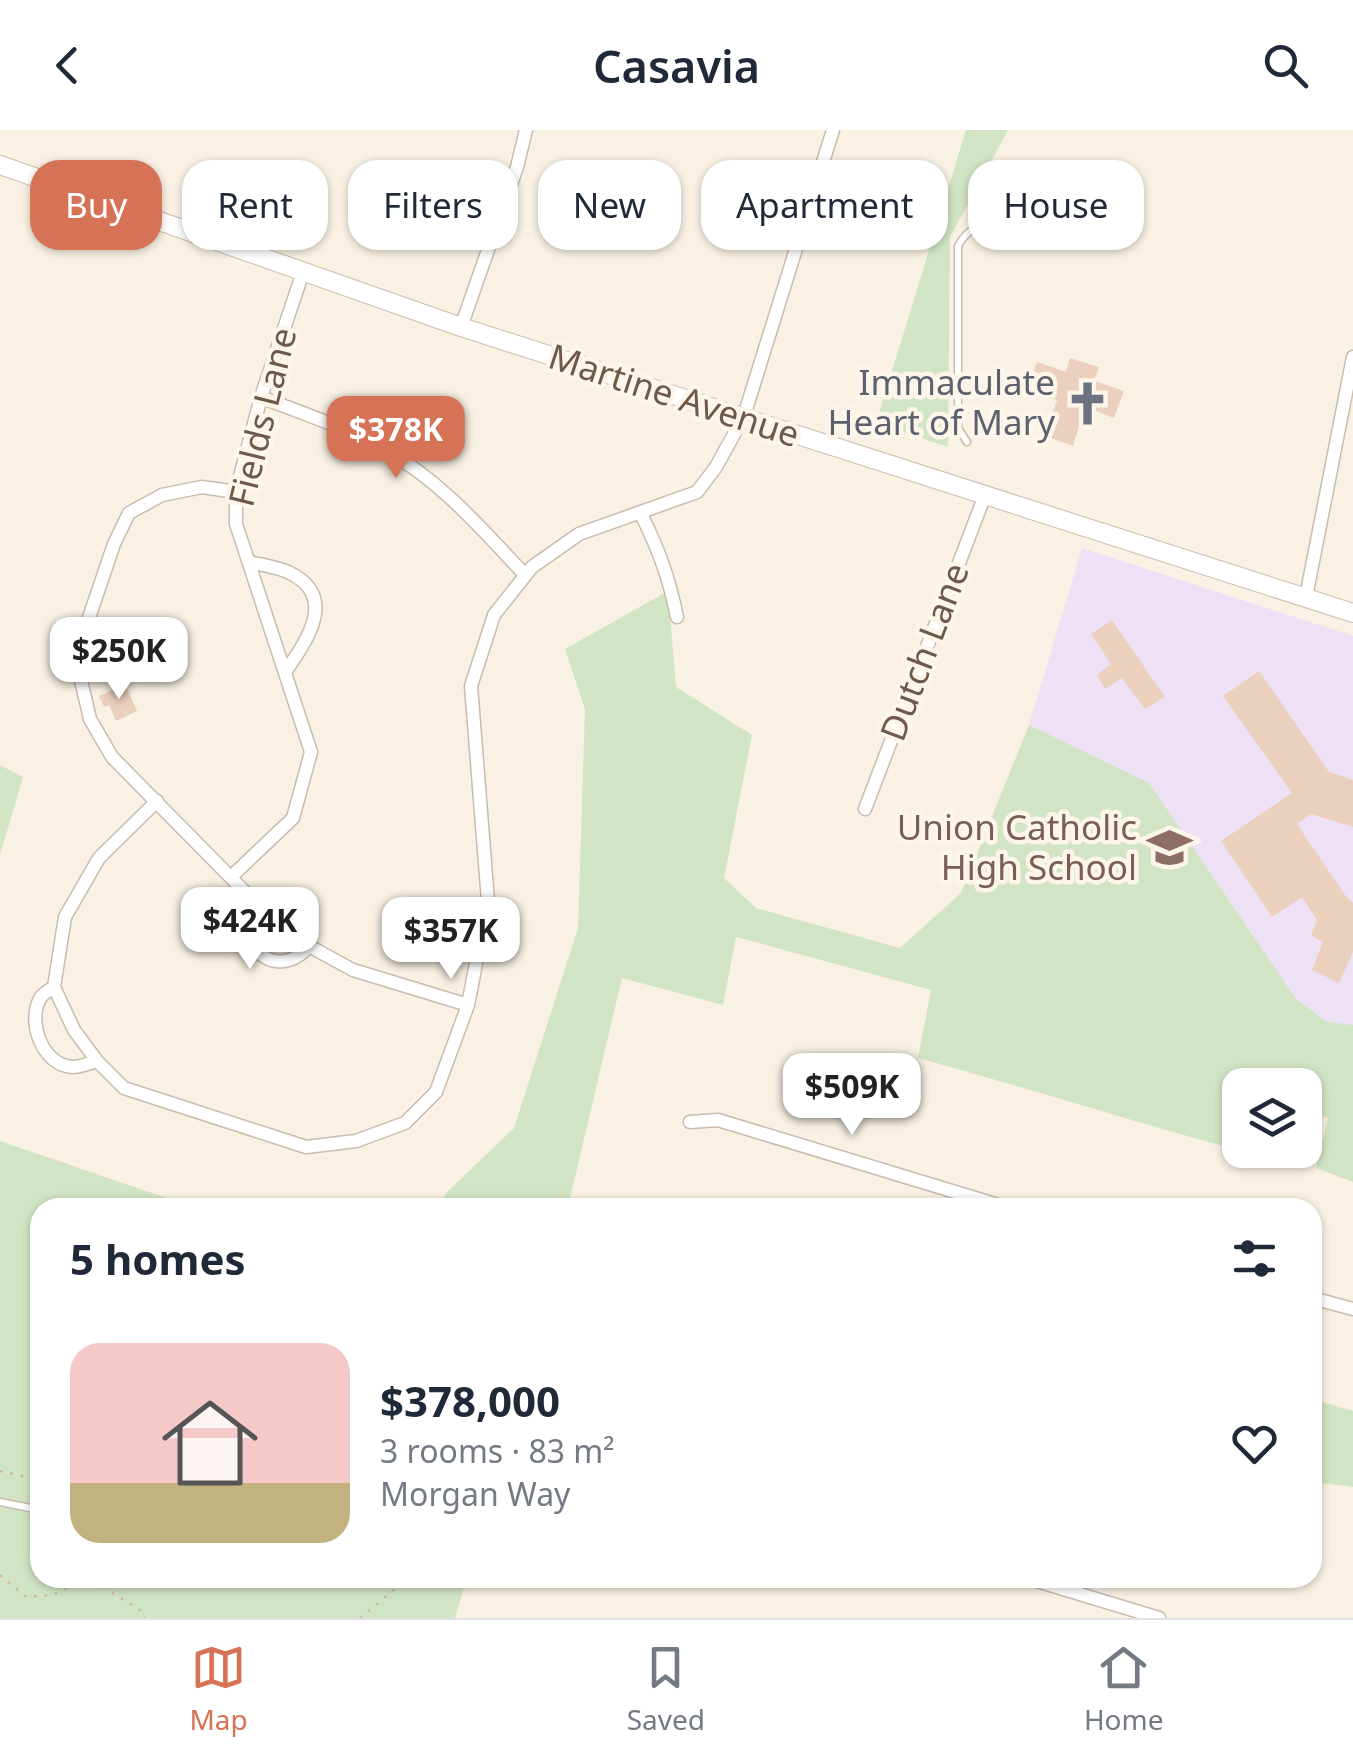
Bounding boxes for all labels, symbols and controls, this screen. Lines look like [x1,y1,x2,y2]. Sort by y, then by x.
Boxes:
text: Casavia [593,35,760,96]
icon: back [40,38,95,93]
icon: search [1258,38,1313,93]
chip: Buy [30,160,162,250]
chip: Rent [182,160,328,250]
chip: Filters [348,160,518,250]
chip: New [538,160,681,250]
chip: Apartment [701,160,948,250]
chip: House [968,160,1144,250]
street label: Fields Lane [217,322,306,511]
street label: Martine Avenue [543,332,806,457]
place label: Immaculate Heart of Mary [827,358,1055,445]
church icon: Immaculate Heart of Mary [1064,379,1112,427]
pin: $378K [326,396,466,481]
text: $378K [349,407,443,450]
street label: Dutch Lane [868,556,979,747]
pin: $250K [49,617,189,702]
text: $250K [72,628,166,671]
place label: Union Catholic High School [897,803,1137,890]
school or university icon: Union Catholic High School [1146,824,1194,872]
pin: $424K [180,887,320,972]
pin: $357K [381,897,521,982]
text: $424K [203,898,297,941]
text: $357K [404,908,498,951]
pin: $509K [782,1053,922,1138]
text: $509K [805,1064,899,1107]
map controls [1222,1068,1322,1168]
button: layers [1222,1068,1322,1168]
text: 5 homes [70,1230,246,1287]
icon: filters [1227,1231,1282,1286]
text: $378,000 [380,1372,560,1429]
icon: home [150,1383,270,1503]
icon: heart [1227,1416,1282,1471]
text: 3 rooms · 83 m² [380,1429,614,1472]
text: Morgan Way [380,1472,570,1515]
tab: Map [189,1640,248,1738]
tab: Saved [627,1640,705,1738]
tab: Home [1084,1640,1164,1738]

